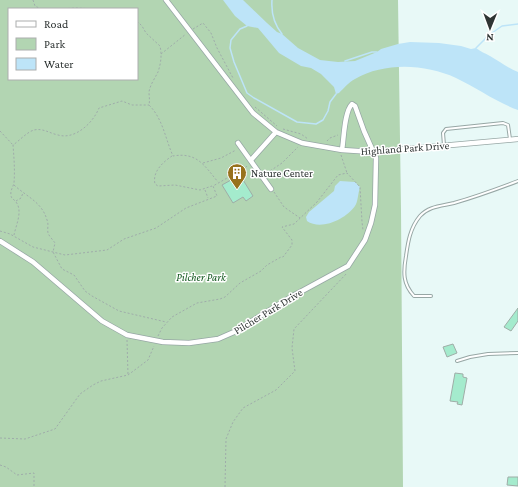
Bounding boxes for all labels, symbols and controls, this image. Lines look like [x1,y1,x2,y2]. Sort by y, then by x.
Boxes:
legend [8,8,138,80]
north arrow [470,8,510,48]
text: Road [44,17,69,31]
text: N [485,32,494,44]
text: Park [44,37,66,51]
text: Water [44,57,74,71]
street label: Highland Park Drive [360,139,450,158]
building icon: Nature Center [226,162,248,190]
place label: Nature Center [251,167,313,179]
park label: Pilcher Park [176,271,227,283]
street label: Pilcher Park Drive [231,286,305,336]

